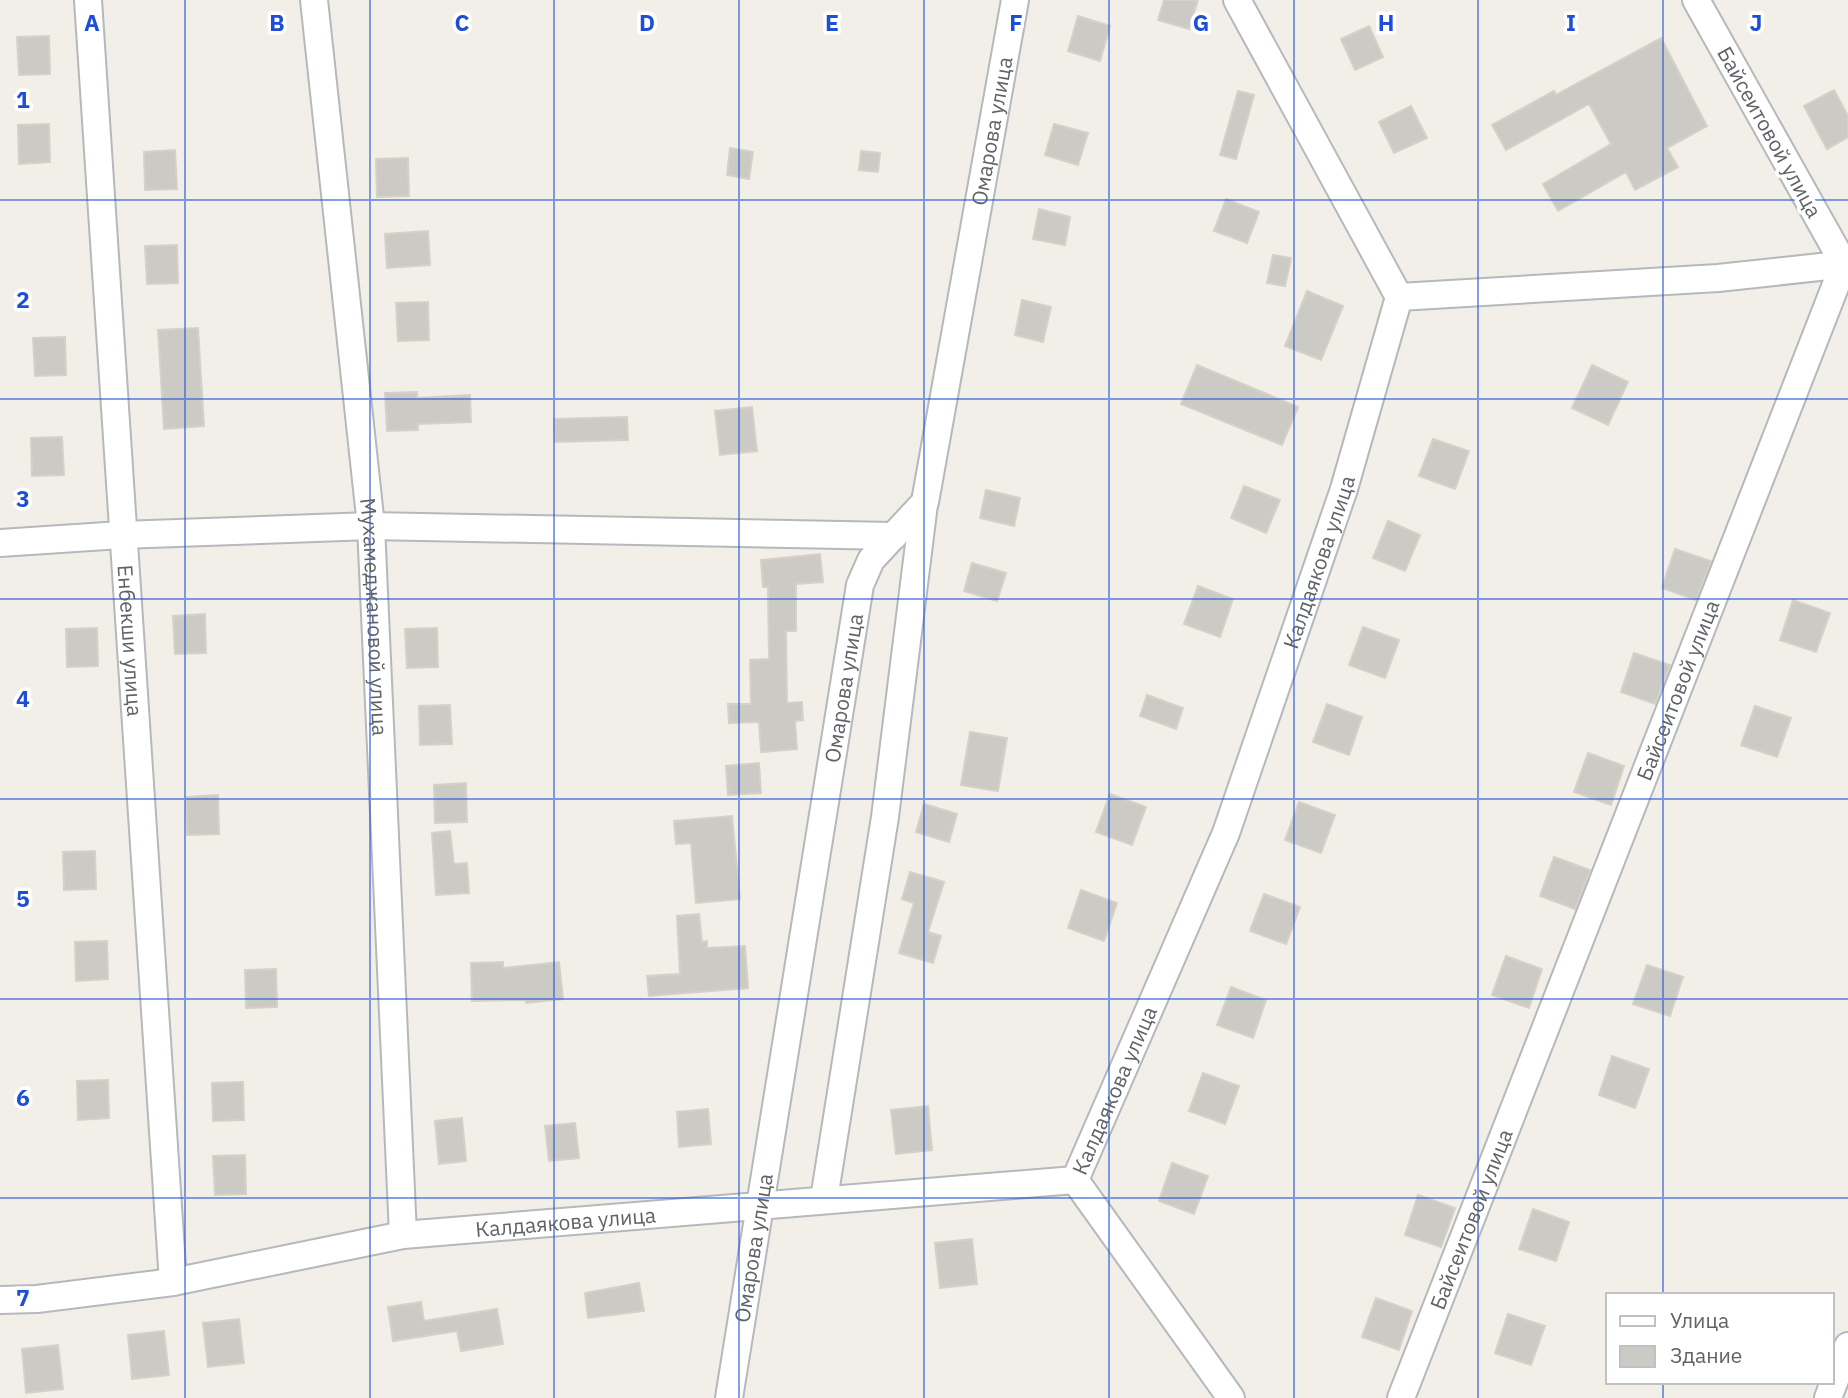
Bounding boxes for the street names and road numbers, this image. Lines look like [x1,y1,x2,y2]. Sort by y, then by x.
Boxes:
street label: Байсеитовой улица [1711,41,1829,223]
street label: Омарова улица [964,54,1019,208]
street label: Калдаякова улица [1276,472,1361,652]
street label: Мухамеджановой улица [354,496,394,737]
street label: Енбекши улица [111,564,149,717]
street label: Байсеитовой улица [1630,596,1725,784]
street label: Омарова улица [818,612,869,765]
street label: Калдаякова улица [1065,1002,1163,1179]
street label: Байсеитовой улица [1423,1125,1519,1314]
street label: Омарова улица [727,1171,779,1325]
street label: Калдаякова улица [474,1200,657,1243]

